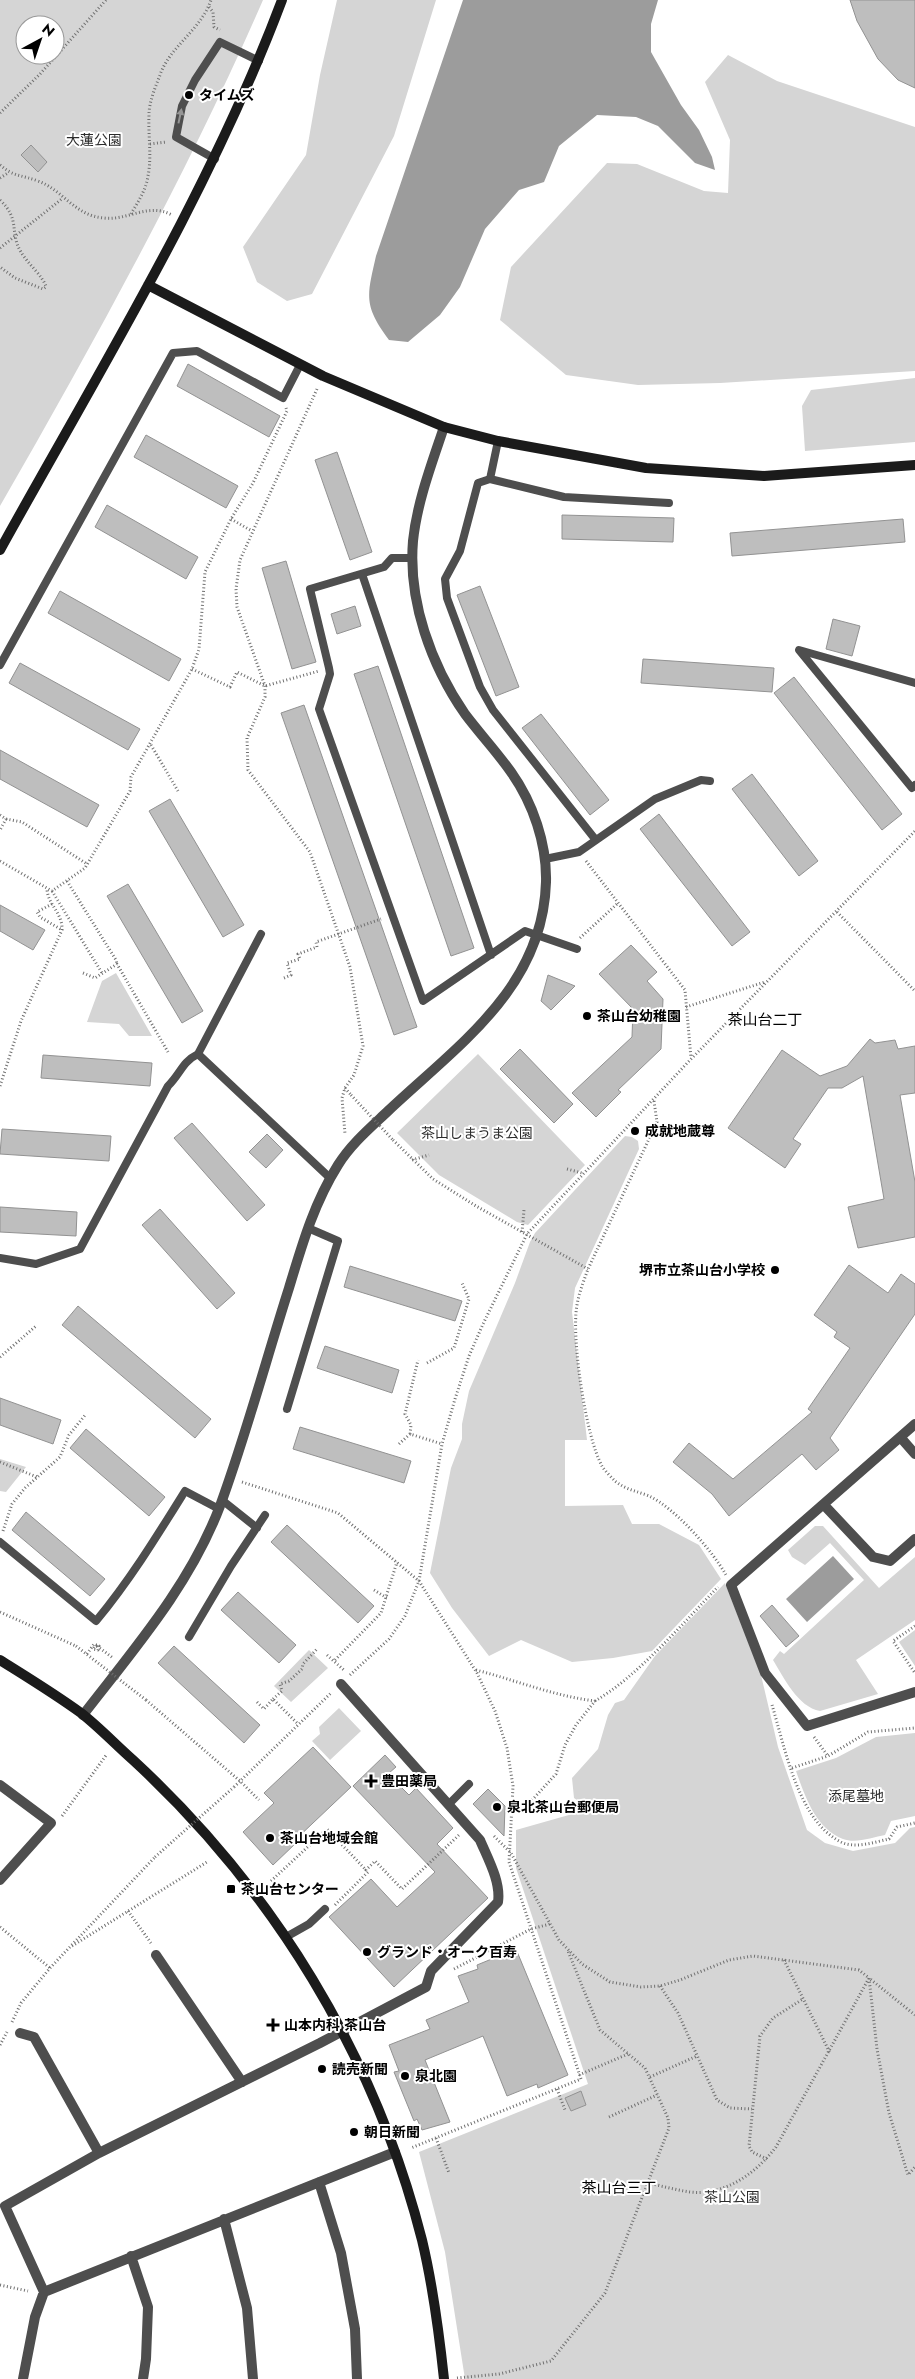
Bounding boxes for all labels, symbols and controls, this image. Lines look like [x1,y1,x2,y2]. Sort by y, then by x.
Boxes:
north arrow [15,15,65,65]
text: N [38,19,59,41]
place label: タイムズ [199,85,255,105]
marker: タイムズ [183,89,195,101]
one-way arrow [176,108,184,124]
park label: 大蓮公園 [66,130,122,150]
place label: 茶山台幼稚園 [597,1006,681,1026]
district label: 茶山台二丁 [727,1009,803,1031]
marker: 茶山台幼稚園 [581,1010,593,1022]
place label: 成就地蔵尊 [645,1121,715,1141]
park label: 茶山しまうま公園 [421,1123,533,1143]
marker: 成就地蔵尊 [629,1125,641,1137]
place label: 堺市立茶山台小学校 [639,1260,765,1280]
marker: 堺市立茶山台小学校 [769,1264,781,1276]
place label: 豊田薬局 [381,1771,437,1791]
marker: 豊田薬局 [365,1775,377,1787]
park label: 添尾墓地 [828,1786,884,1806]
place label: 泉北茶山台郵便局 [507,1797,619,1817]
marker: 泉北茶山台郵便局 [491,1801,503,1813]
place label: 茶山台地域会館 [280,1828,378,1848]
marker: 茶山台地域会館 [264,1832,276,1844]
place label: 茶山台センター [241,1879,339,1899]
marker: 茶山台センター [225,1883,237,1895]
place label: グランド・オーク百寿 [377,1942,517,1962]
marker: グランド・オーク百寿 [361,1946,373,1958]
place label: 山本内科 茶山台 [284,2015,386,2035]
marker: 山本内科 茶山台 [266,2018,280,2032]
place label: 読売新聞 [332,2059,388,2079]
marker: 読売新聞 [316,2063,328,2075]
place label: 泉北園 [415,2066,457,2086]
marker: 泉北園 [399,2070,411,2082]
place label: 朝日新聞 [364,2122,420,2142]
marker: 朝日新聞 [348,2126,360,2138]
district label: 茶山台三丁 [581,2177,657,2199]
park label: 茶山公園 [704,2187,760,2207]

